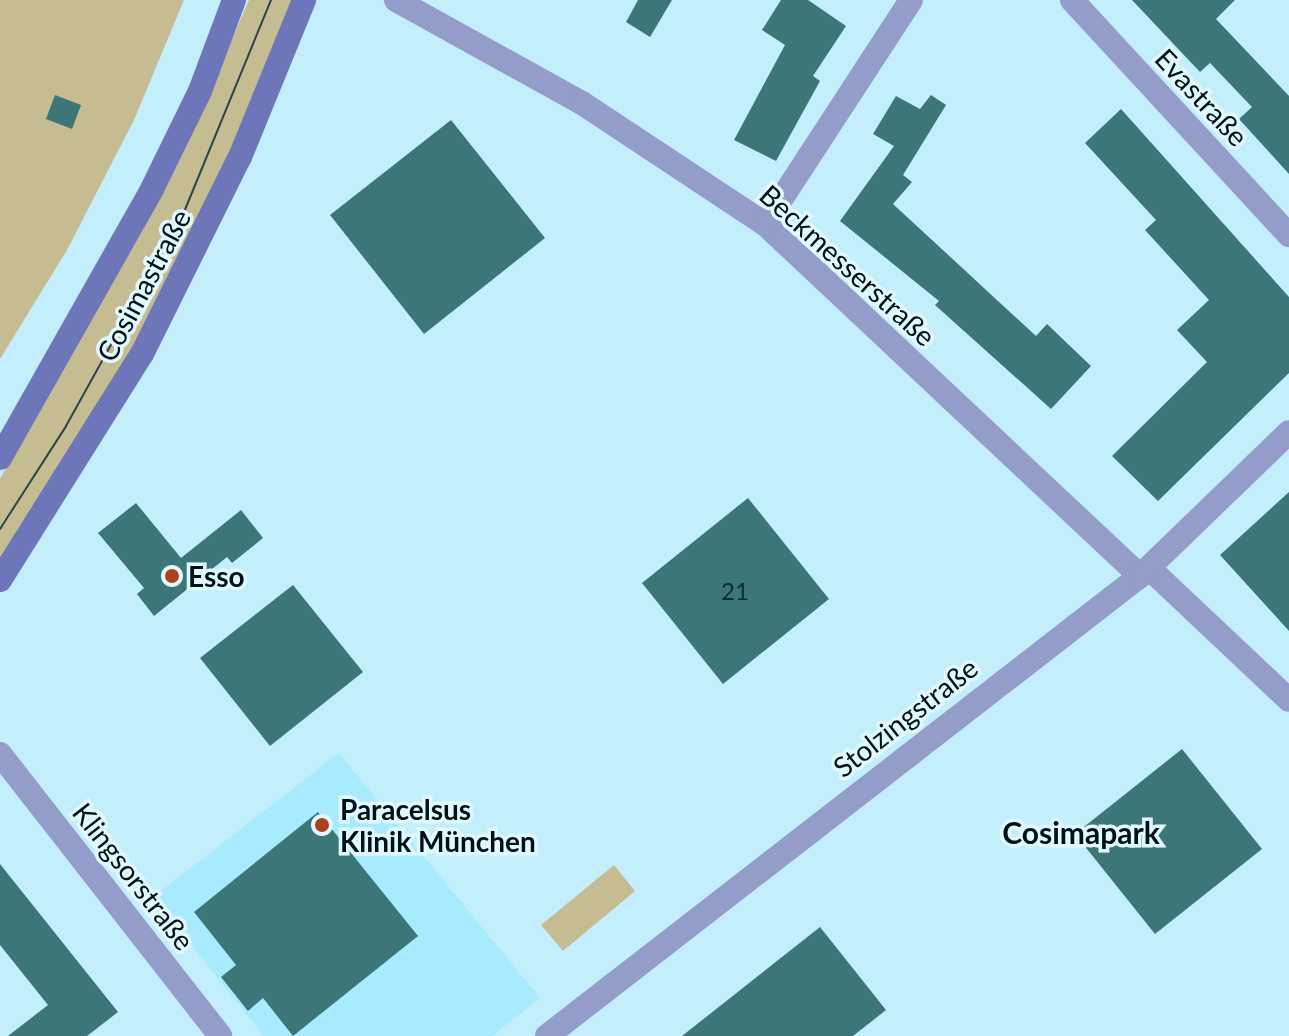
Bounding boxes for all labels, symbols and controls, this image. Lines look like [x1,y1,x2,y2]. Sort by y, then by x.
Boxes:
street label: Evastraße [1149,41,1255,153]
street label: Beckmesserstraße [753,177,943,353]
street label: Cosimastraße [89,203,197,367]
place label: Esso [188,559,245,593]
marker: Esso [163,567,181,585]
house number: 21 [721,577,749,605]
street label: Stolzingstraße [826,650,984,784]
place label: Paracelsus Klinik München [340,792,536,858]
street label: Klingsorstraße [66,796,202,956]
marker: Paracelsus Klinik München [311,814,333,836]
district label: Cosimapark [1002,814,1160,850]

